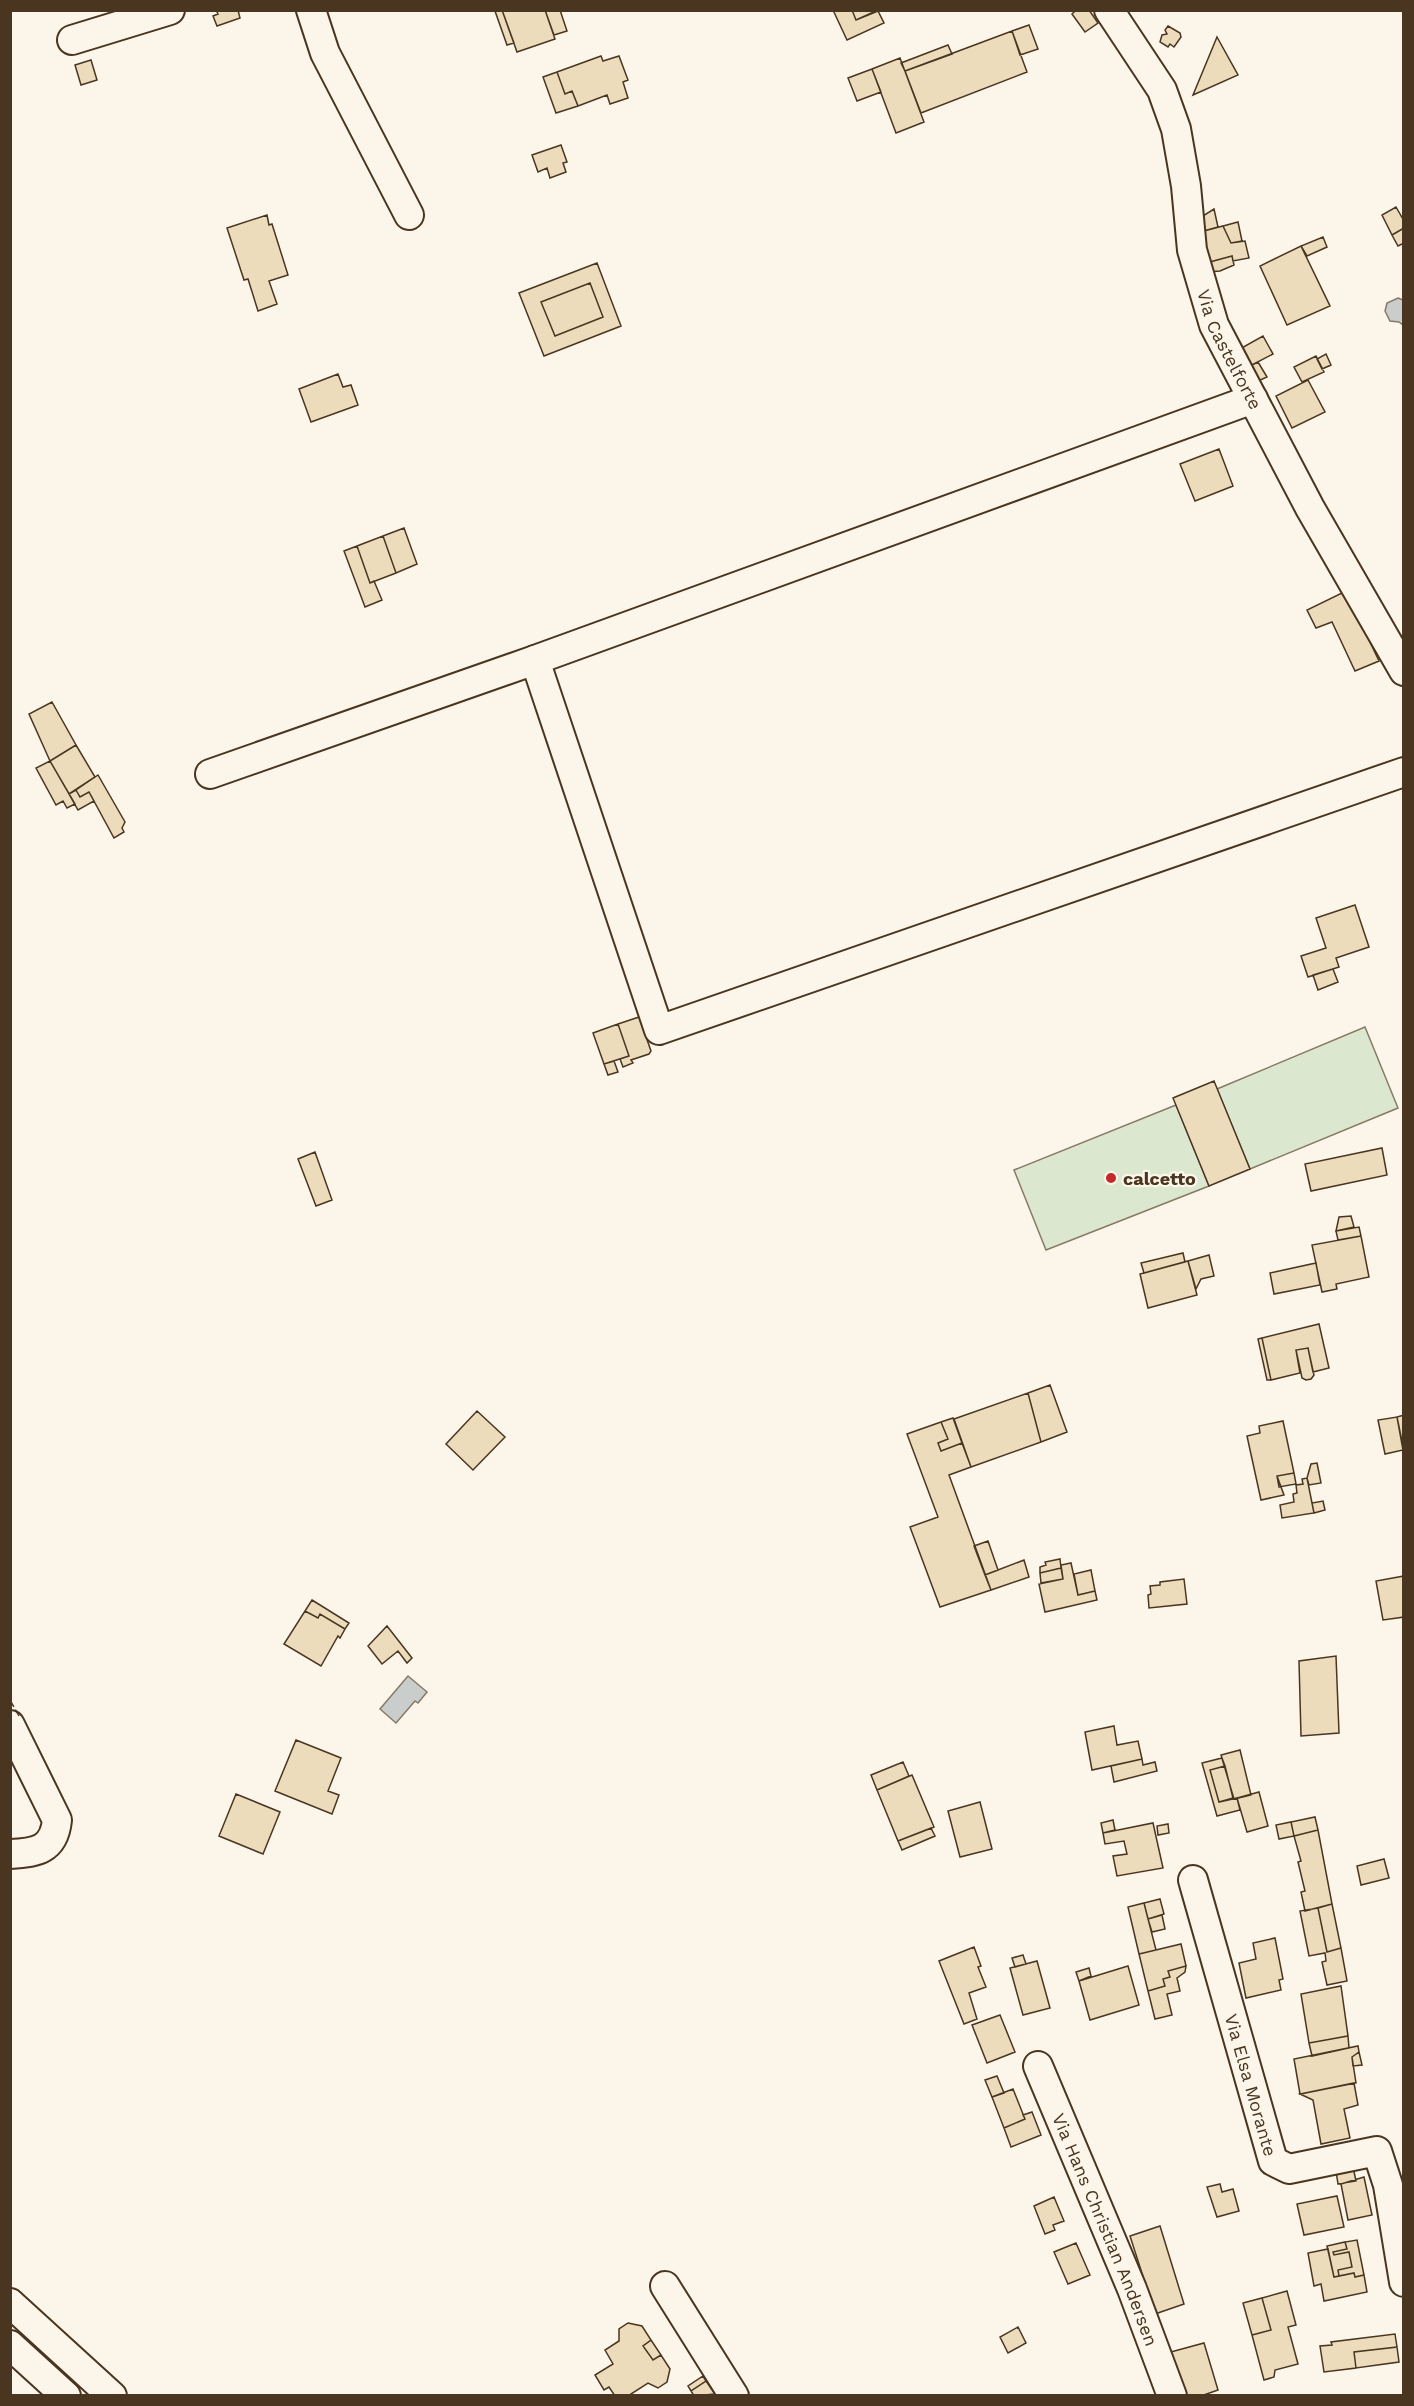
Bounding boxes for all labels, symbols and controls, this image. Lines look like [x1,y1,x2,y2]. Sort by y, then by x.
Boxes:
street label: Via Castelforte [1194,287,1267,413]
place label: calcetto [1123,1168,1196,1189]
marker: calcetto [1104,1171,1118,1185]
street label: Via Elsa Morante [1221,2011,1282,2158]
street label: Via Hans Christian Andersen [1049,2110,1163,2349]

